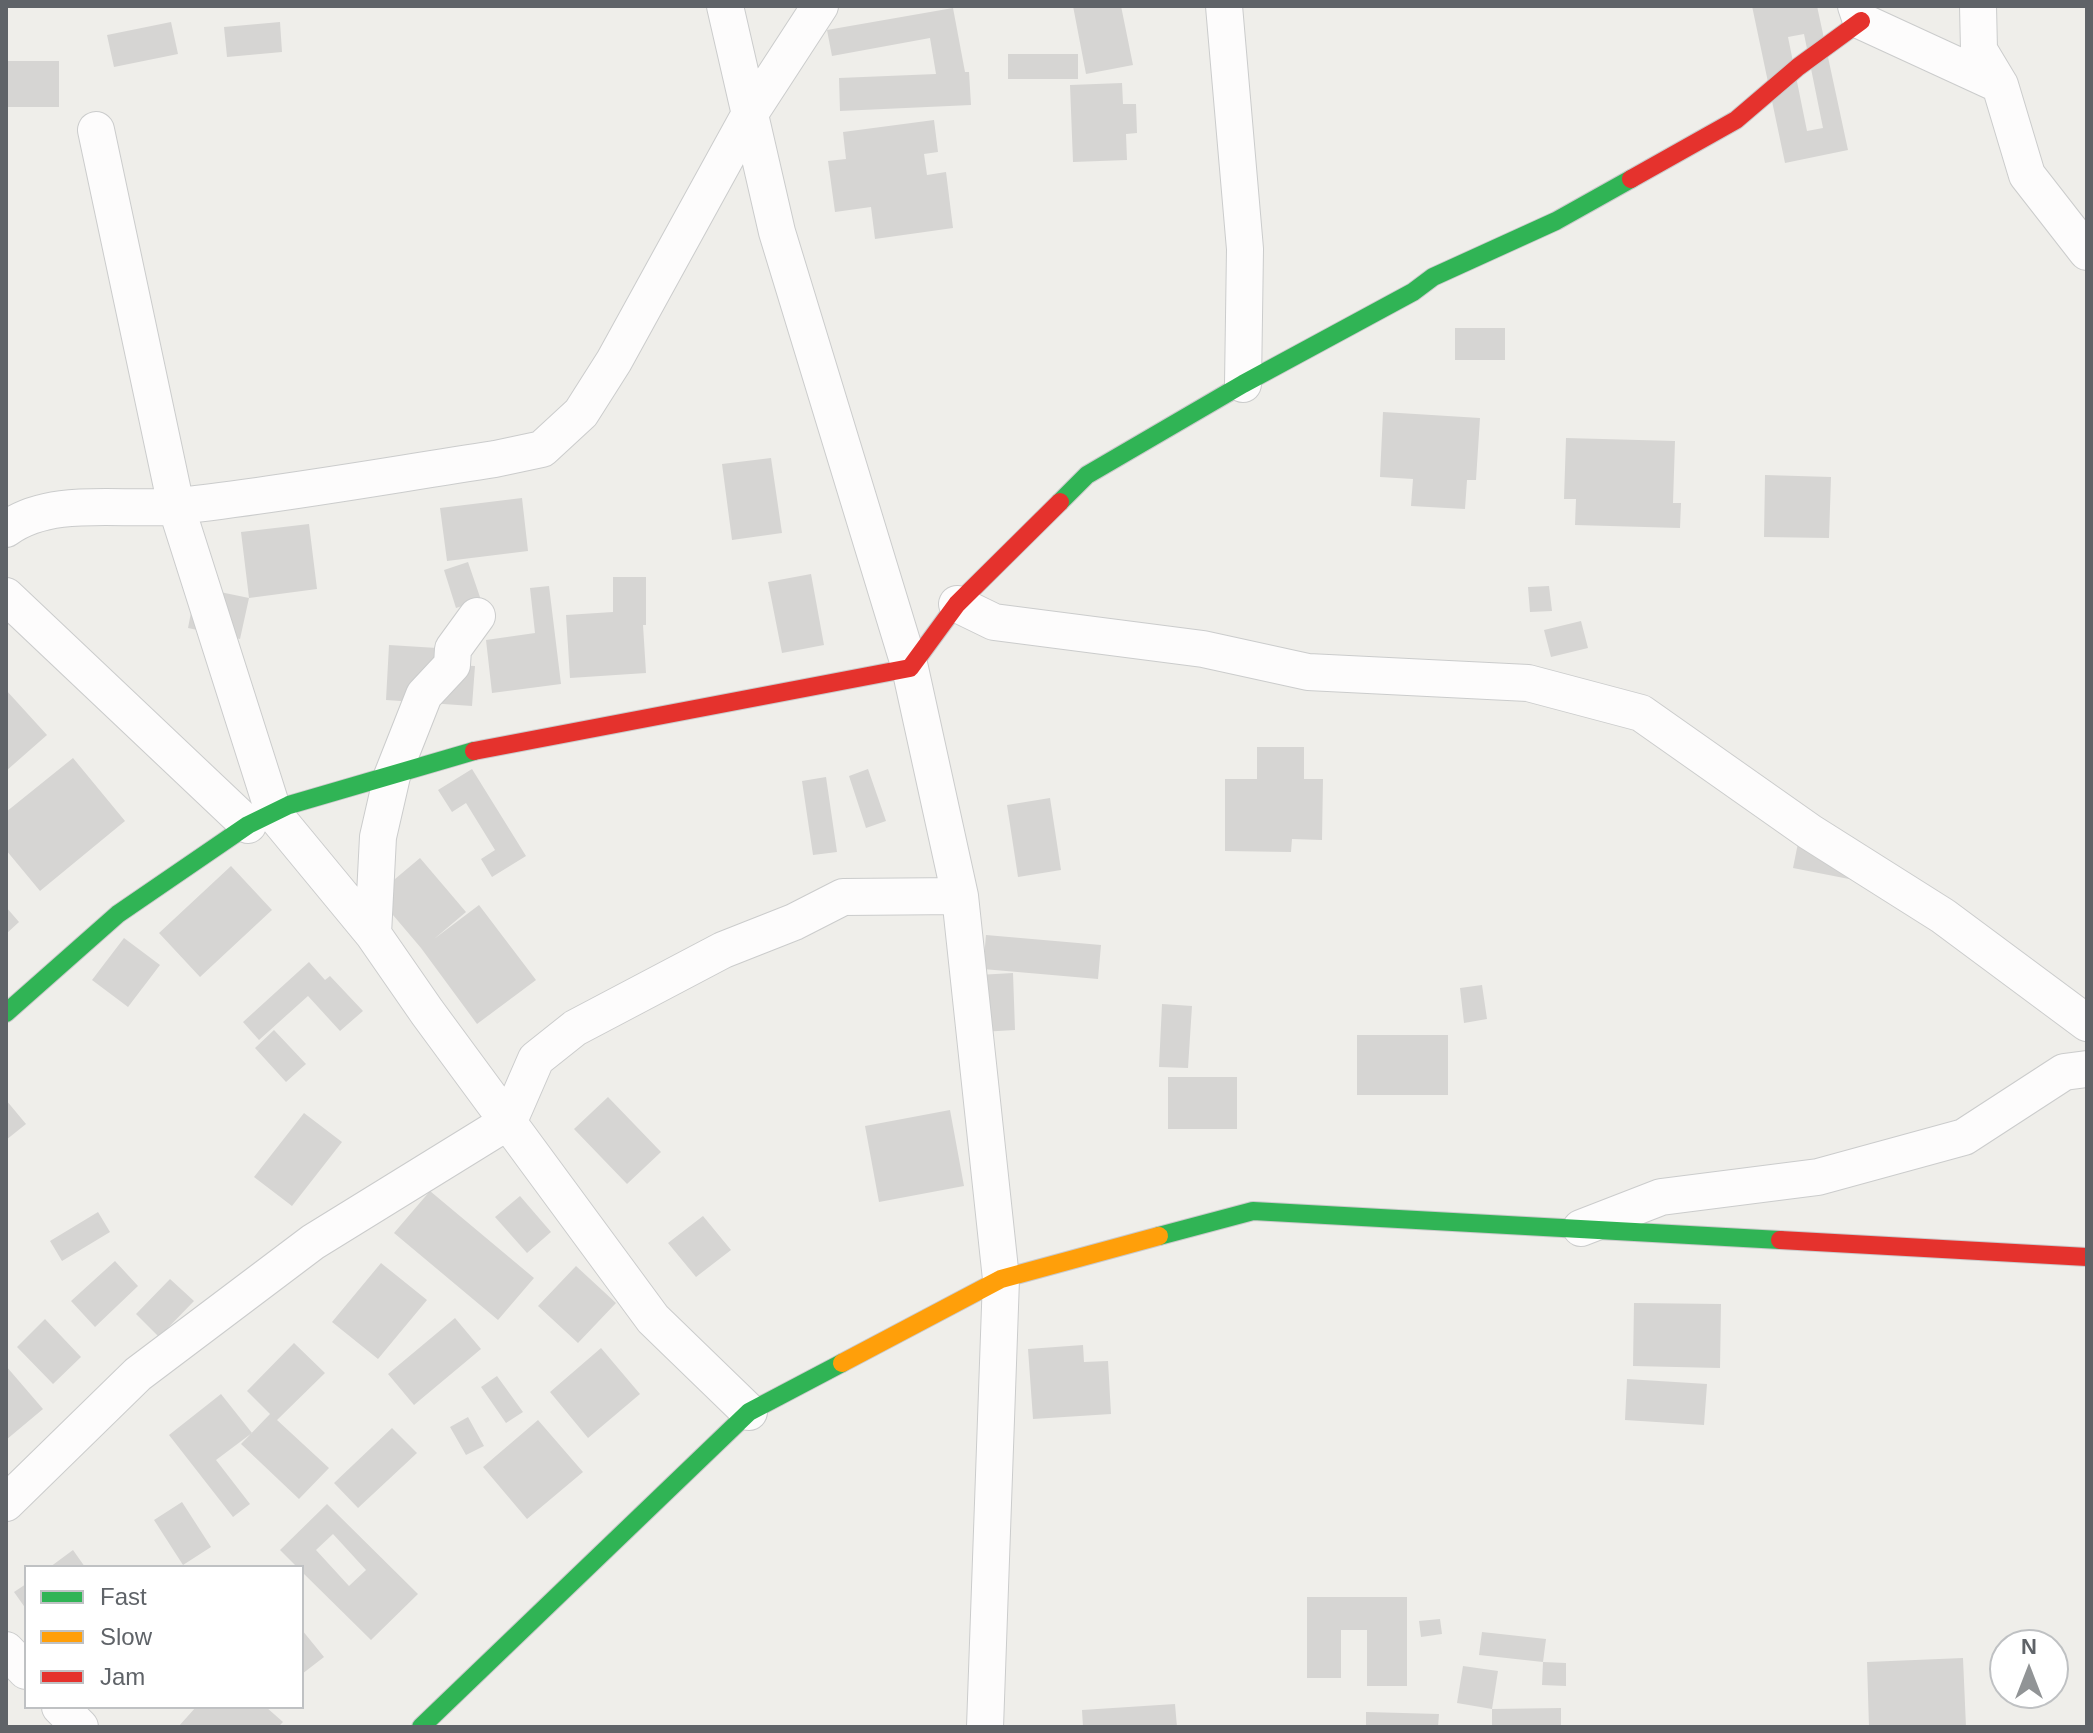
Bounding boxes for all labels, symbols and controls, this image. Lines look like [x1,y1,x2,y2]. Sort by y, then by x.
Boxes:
legend [24,1565,304,1709]
text: Fast [100,1583,147,1610]
text: Slow [100,1623,152,1650]
north arrow [1989,1629,2069,1709]
text: N [2021,1634,2037,1659]
text: Jam [100,1663,145,1690]

